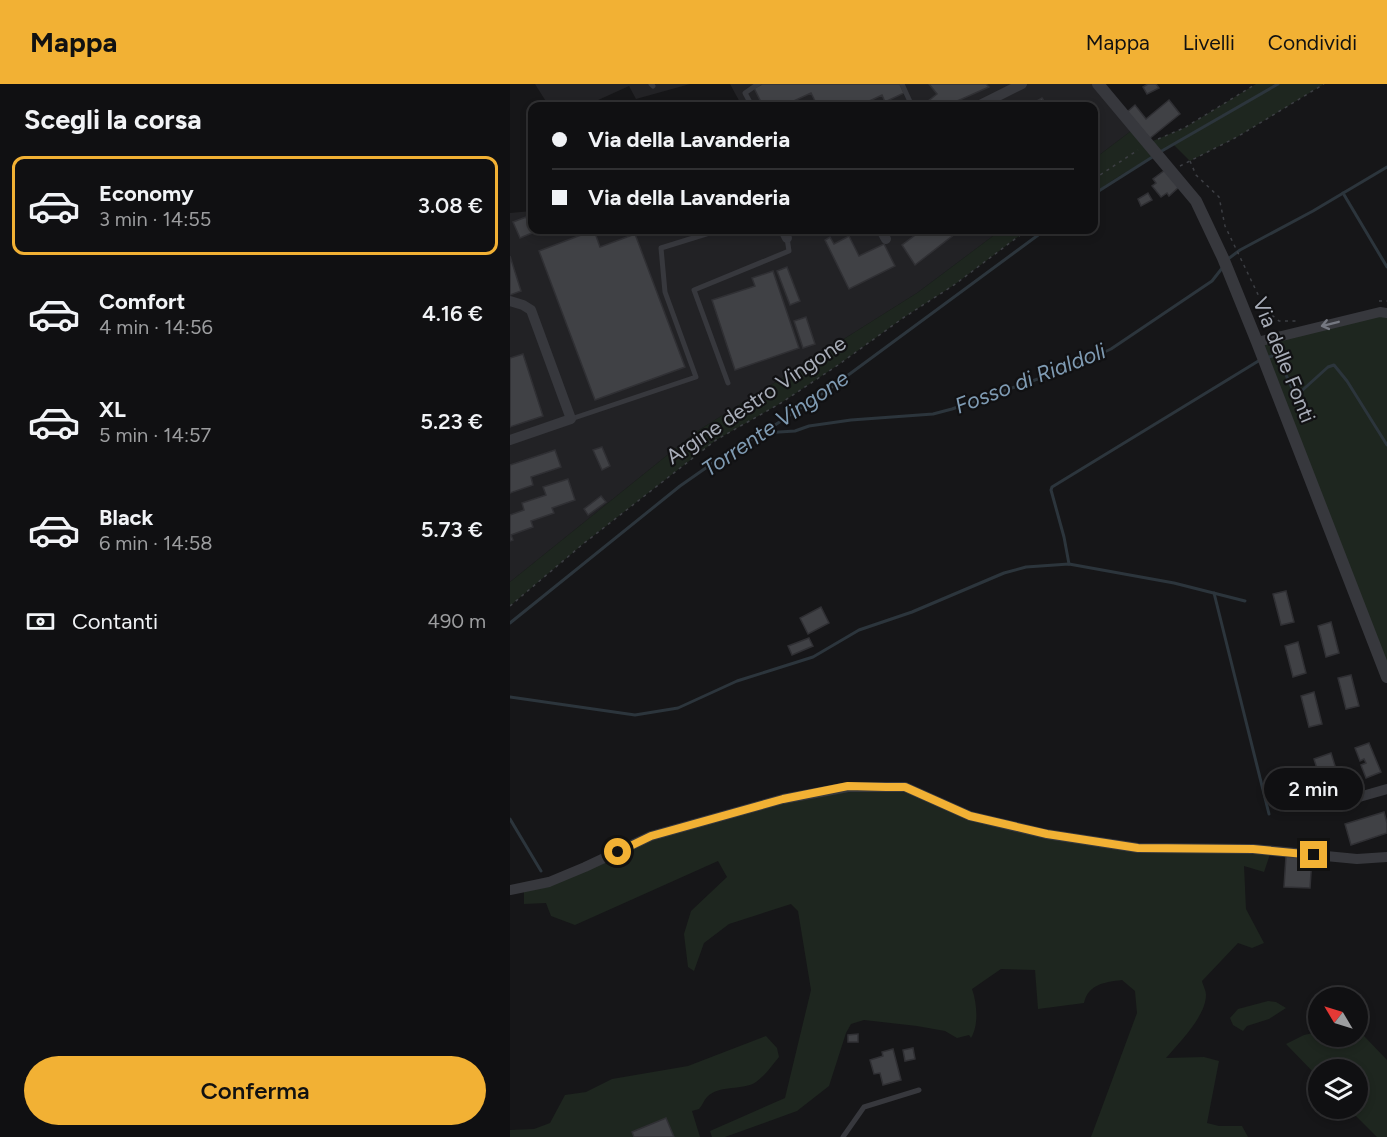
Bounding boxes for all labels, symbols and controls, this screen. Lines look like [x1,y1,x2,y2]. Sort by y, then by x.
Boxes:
text: Mappa [30,25,118,59]
text: Mappa [1086,30,1150,55]
text: Livelli [1183,30,1235,55]
text: Condividi [1268,30,1357,55]
text: Scegli la corsa [24,103,202,136]
text: Via della Lavanderia [588,126,790,153]
icon: car [27,179,81,233]
text: Economy [99,180,194,207]
text: Via della Lavanderia [588,184,790,211]
text: 3.08 € [418,192,483,219]
text: 3 min · 14:55 [99,207,211,231]
icon: car [27,287,81,341]
text: Comfort [99,288,185,315]
street label: Via delle Fonti [1248,293,1321,426]
text: 4.16 € [422,300,483,327]
text: 4 min · 14:56 [99,315,213,339]
one-way arrow [1321,319,1340,331]
street label: Argine destro Vingone [661,330,850,469]
water label: Fosso di Rialdoli [951,337,1110,420]
water label: Torrente Vingone [697,364,854,483]
icon: car [27,395,81,449]
text: XL [99,396,126,423]
text: 5.23 € [420,408,483,435]
text: 5 min · 14:57 [99,423,211,447]
icon: car [27,503,81,557]
text: Black [99,504,153,531]
text: 5.73 € [421,516,483,543]
text: 6 min · 14:58 [99,531,213,555]
icon: cash [24,605,57,638]
text: Contanti [72,608,158,635]
text: 490 m [427,609,486,633]
callout: 2 min [1264,768,1364,810]
text: 2 min [1289,777,1338,801]
route start [604,838,631,865]
route end [1300,841,1327,868]
north arrow [1308,987,1368,1047]
map controls [1308,987,1368,1119]
button: Conferma [24,1056,486,1125]
button: layers [1308,1059,1368,1119]

